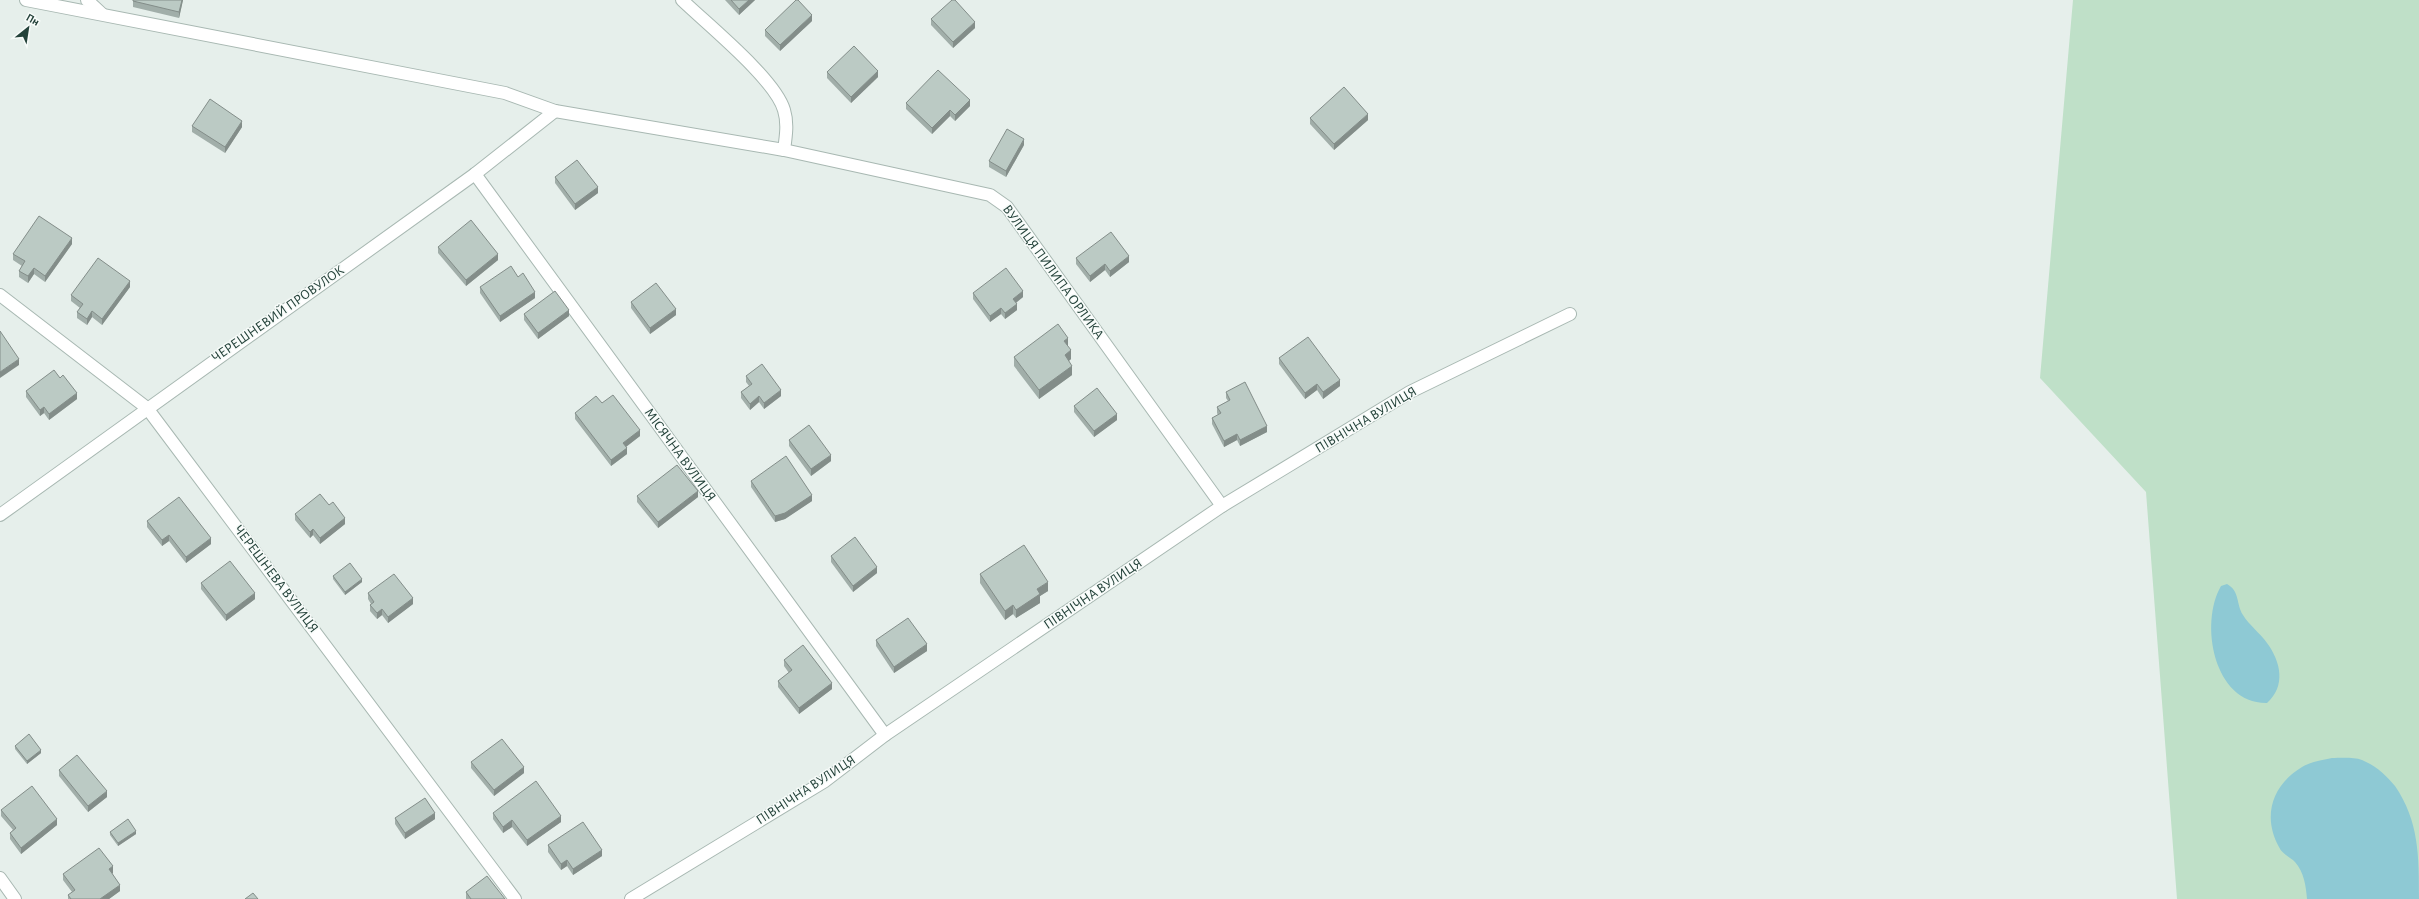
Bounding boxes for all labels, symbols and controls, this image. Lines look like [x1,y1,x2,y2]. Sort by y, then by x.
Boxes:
north arrow [8,8,48,48]
text: Пн [24,12,41,28]
street label: ВУЛИЦЯ ПИЛИПА ОРЛИКА [1000,202,1106,342]
street label: ЧЕРЕШНЕВИЙ ПРОВУЛОК [209,262,347,365]
street label: ПІВНІЧНА ВУЛИЦЯ [1313,384,1419,456]
street label: МІСЯЧНА ВУЛИЦЯ [642,406,718,504]
street label: ЧЕРЕШНЕВА ВУЛИЦЯ [231,523,321,635]
street label: ПІВНІЧНА ВУЛИЦЯ [1041,556,1145,632]
street label: ПІВНІЧНА ВУЛИЦЯ [754,753,858,827]

